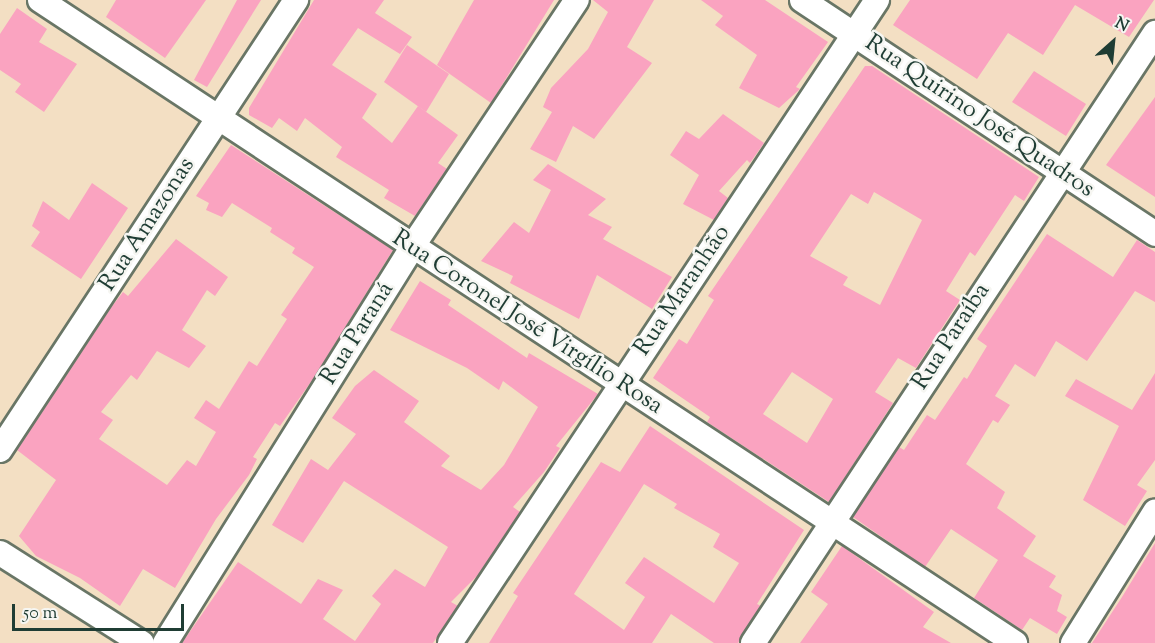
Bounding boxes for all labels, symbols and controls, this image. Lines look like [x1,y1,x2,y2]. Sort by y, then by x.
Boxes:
north arrow [1083,12,1143,72]
text: N [1110,12,1132,39]
street label: Rua Quirino José Quadros [859,29,1099,205]
street label: Rua Amazonas [94,153,202,297]
street label: Rua Maranhão [629,220,737,362]
street label: Rua Coronel José Virgílio Rosa [386,225,668,421]
street label: Rua Paraná [315,277,401,391]
street label: Rua Paraíba [907,278,997,396]
scale bar [15,592,188,630]
text: 50 m [23,601,57,627]

